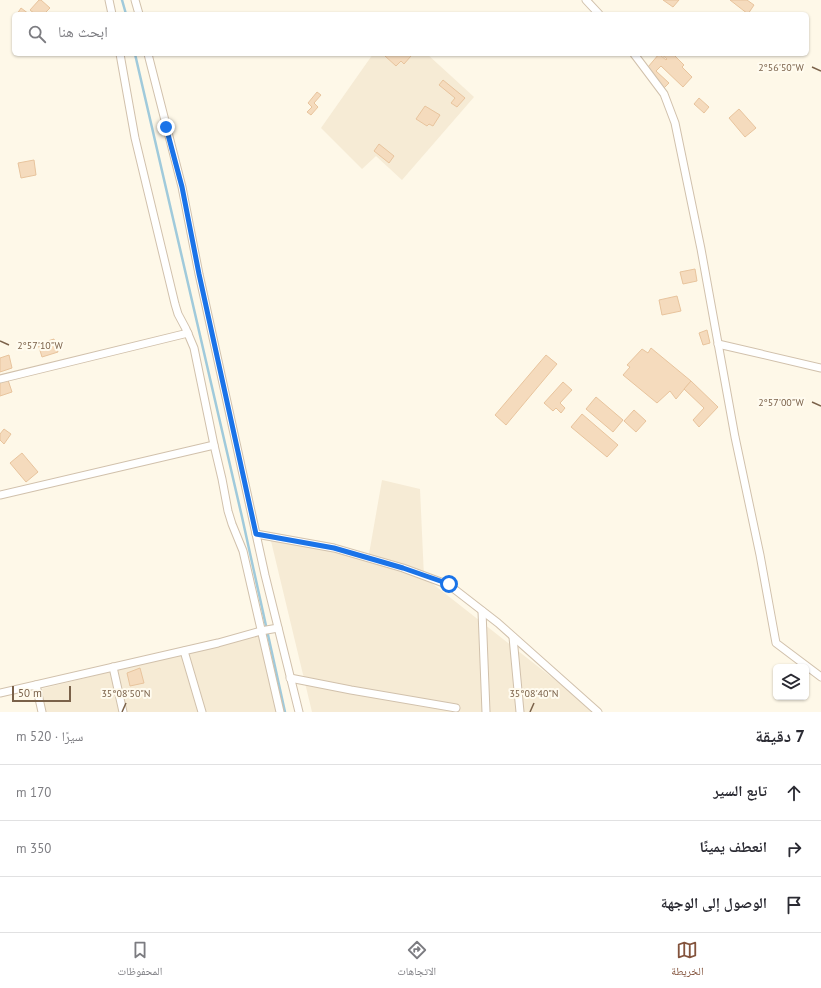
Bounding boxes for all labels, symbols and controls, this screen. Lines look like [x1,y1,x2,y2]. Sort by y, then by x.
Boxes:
search box [12,12,809,56]
text: ابحث هنا [58,22,108,41]
icon: search [26,23,48,45]
text: 2°56'50"W [758,61,805,74]
route end [157,118,175,136]
text: 2°57'10"W [17,339,64,352]
text: 2°57'00"W [758,396,805,409]
route start [440,575,458,593]
map controls [773,664,809,700]
button: layers [773,664,809,700]
scale bar [12,684,71,703]
text: 50 m [18,686,42,700]
text: 35°08'50"N [101,687,151,700]
text: 35°08'40"N [509,687,559,700]
text: 7 دقيقة [755,725,805,747]
text: سيرًا · 520 m [16,728,83,745]
text: تابع السير [713,781,767,800]
icon: ahead [783,782,805,804]
text: 170 m [16,784,51,801]
text: انعطف يمينًا [700,837,767,856]
icon: right [783,838,805,860]
text: 350 m [16,840,51,857]
text: الوصول إلى الوجهة [661,893,767,912]
icon: arrive [783,894,805,916]
tab: المحفوظات [117,939,162,982]
tab: الاتجاهات [397,939,436,982]
tab: الخريطة [671,939,704,982]

